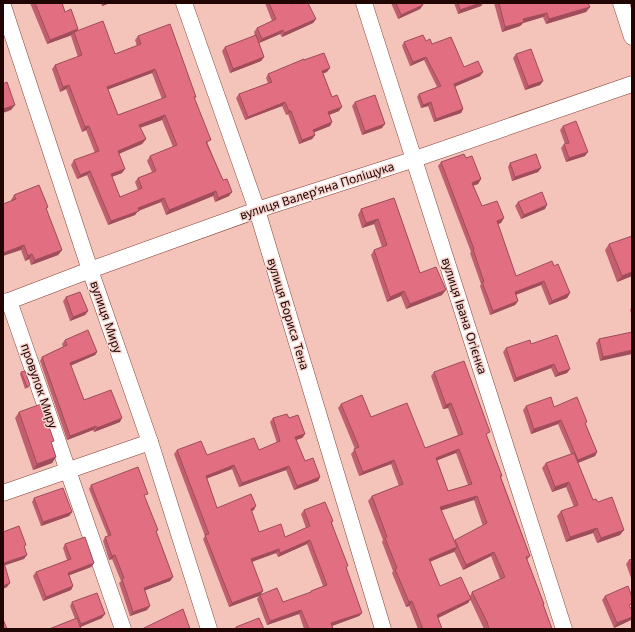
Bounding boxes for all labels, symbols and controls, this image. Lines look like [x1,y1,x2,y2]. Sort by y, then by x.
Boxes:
street label: вулиця Валерʼяна Поліщука [237,158,396,224]
street label: вулиця Івана Огієнка [438,255,491,376]
street label: вулиця Бориса Тена [263,256,314,372]
street label: вулиця Миру [86,278,127,356]
street label: провулок Миру [17,341,62,431]

